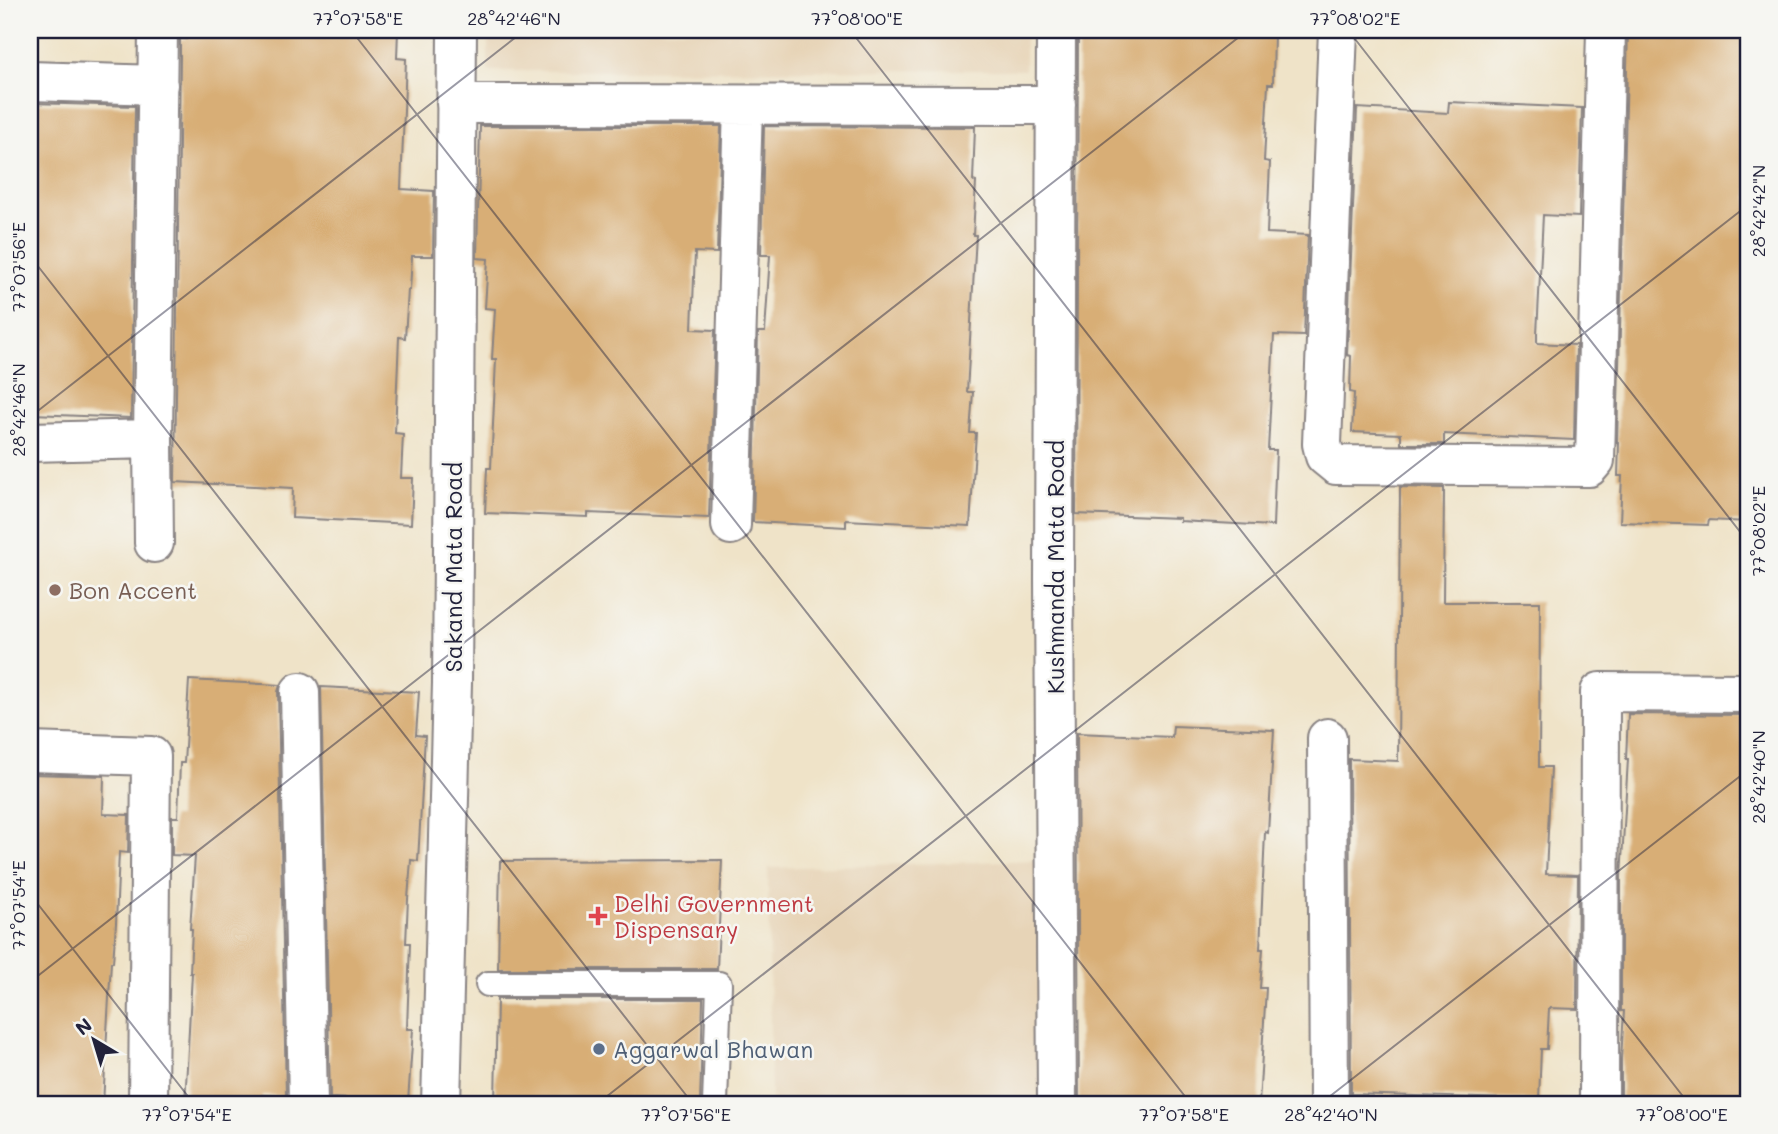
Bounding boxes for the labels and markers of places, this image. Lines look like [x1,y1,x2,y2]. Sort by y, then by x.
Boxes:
place label: Bon Accent [69,575,197,605]
marker: Bon Accent [47,582,63,598]
place label: Delhi Government Dispensary [614,888,814,944]
marker: Delhi Government Dispensary [588,906,608,926]
place label: Aggarwal Bhawan [613,1034,813,1064]
marker: Aggarwal Bhawan [591,1041,607,1057]

